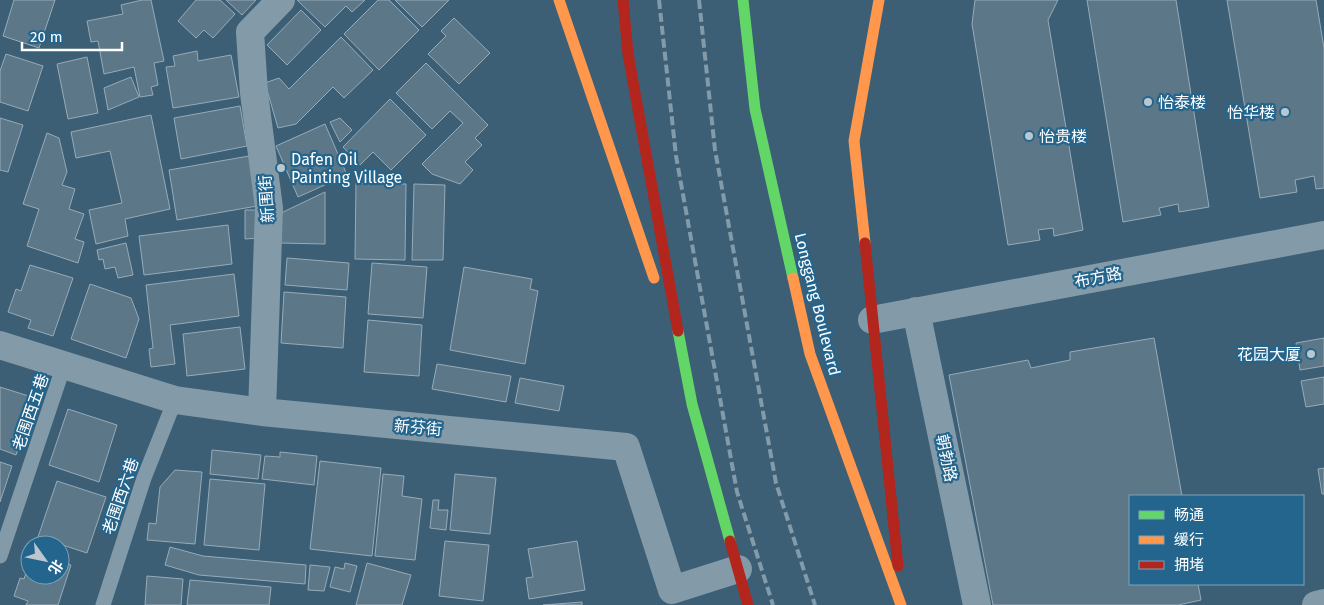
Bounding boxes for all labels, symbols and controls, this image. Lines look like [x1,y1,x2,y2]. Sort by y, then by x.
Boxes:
scale bar [22,20,122,52]
text: 20 m [30,28,63,46]
place label: 怡泰楼 [1158,93,1206,112]
marker: 怡泰楼 [1142,96,1154,108]
place label: 怡华楼 [1227,103,1275,122]
marker: 怡华楼 [1279,106,1291,118]
place label: 怡贵楼 [1039,127,1087,146]
marker: 怡贵楼 [1023,130,1035,142]
place label: Dafen Oil Painting Village [291,150,402,187]
marker: Dafen Oil Painting Village [275,162,287,174]
street label: 新围街 [255,174,278,224]
street label: Longgang Boulevard [791,231,844,377]
street label: 布方路 [1073,264,1123,291]
place label: 花园大厦 [1237,345,1301,364]
marker: 花园大厦 [1305,348,1317,360]
street label: 老围西五巷 [8,371,52,453]
street label: 新芬街 [393,416,443,439]
street label: 朝勃路 [932,433,961,484]
street label: 老围西六巷 [98,455,142,537]
legend [1129,495,1304,585]
text: 畅通 [1174,506,1204,524]
text: 缓行 [1174,531,1204,549]
north arrow [20,535,70,585]
text: 北 [45,556,66,577]
text: 拥堵 [1174,556,1204,574]

